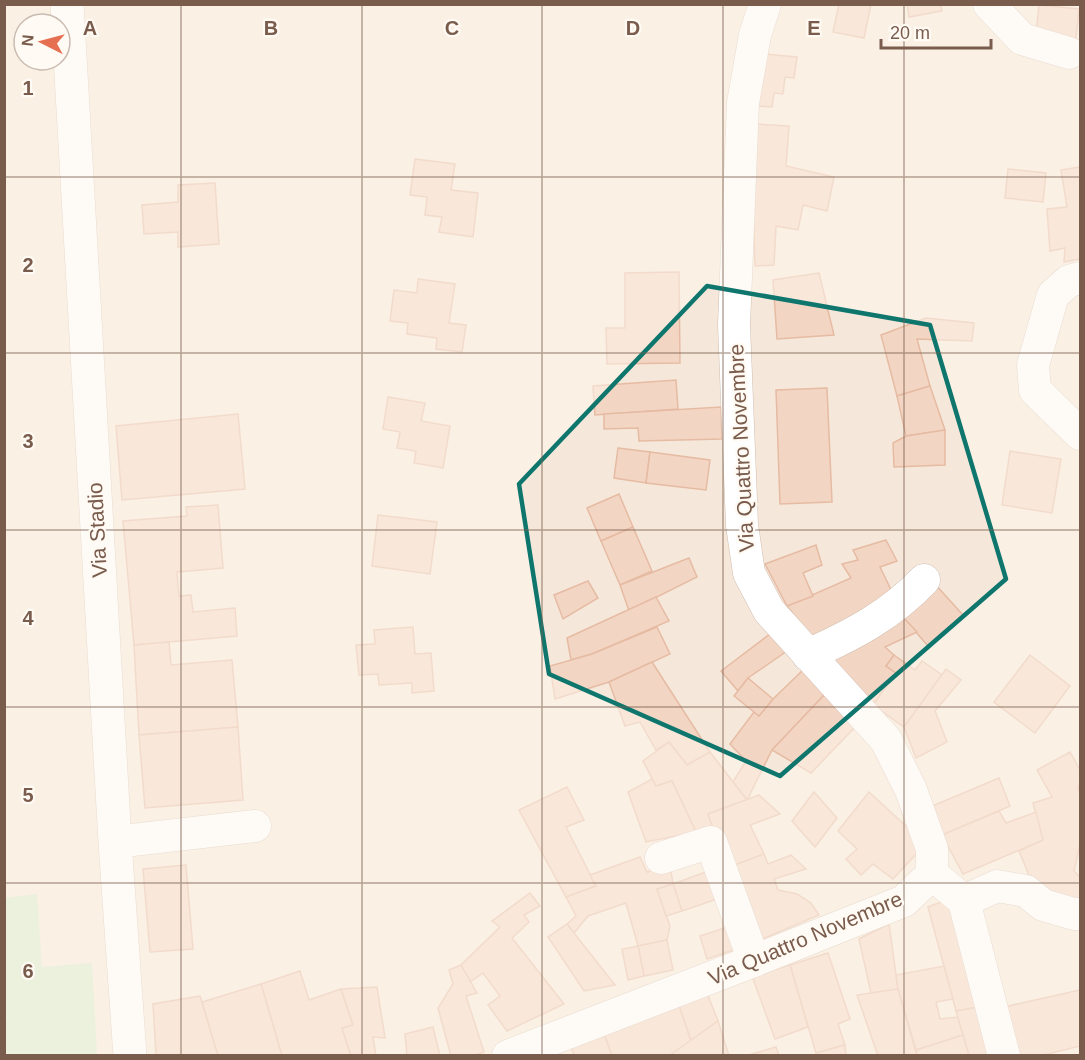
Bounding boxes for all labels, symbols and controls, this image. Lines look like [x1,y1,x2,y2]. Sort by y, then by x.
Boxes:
north arrow [12,12,72,72]
scale bar [881,12,990,50]
text: A [83,17,97,39]
text: B [264,17,278,39]
text: C [445,17,459,39]
text: D [626,17,640,39]
text: E [807,17,821,39]
text: 20 m [890,23,930,43]
text: N [19,34,37,47]
text: 1 [22,77,34,99]
text: 2 [22,254,34,276]
street label: Via Quattro Novembre [724,343,758,553]
text: 3 [22,430,34,452]
street label: Via Stadio [83,482,111,578]
text: 4 [22,607,34,629]
text: 5 [22,784,34,806]
street label: Via Quattro Novembre [705,887,905,989]
text: 6 [22,960,34,982]

